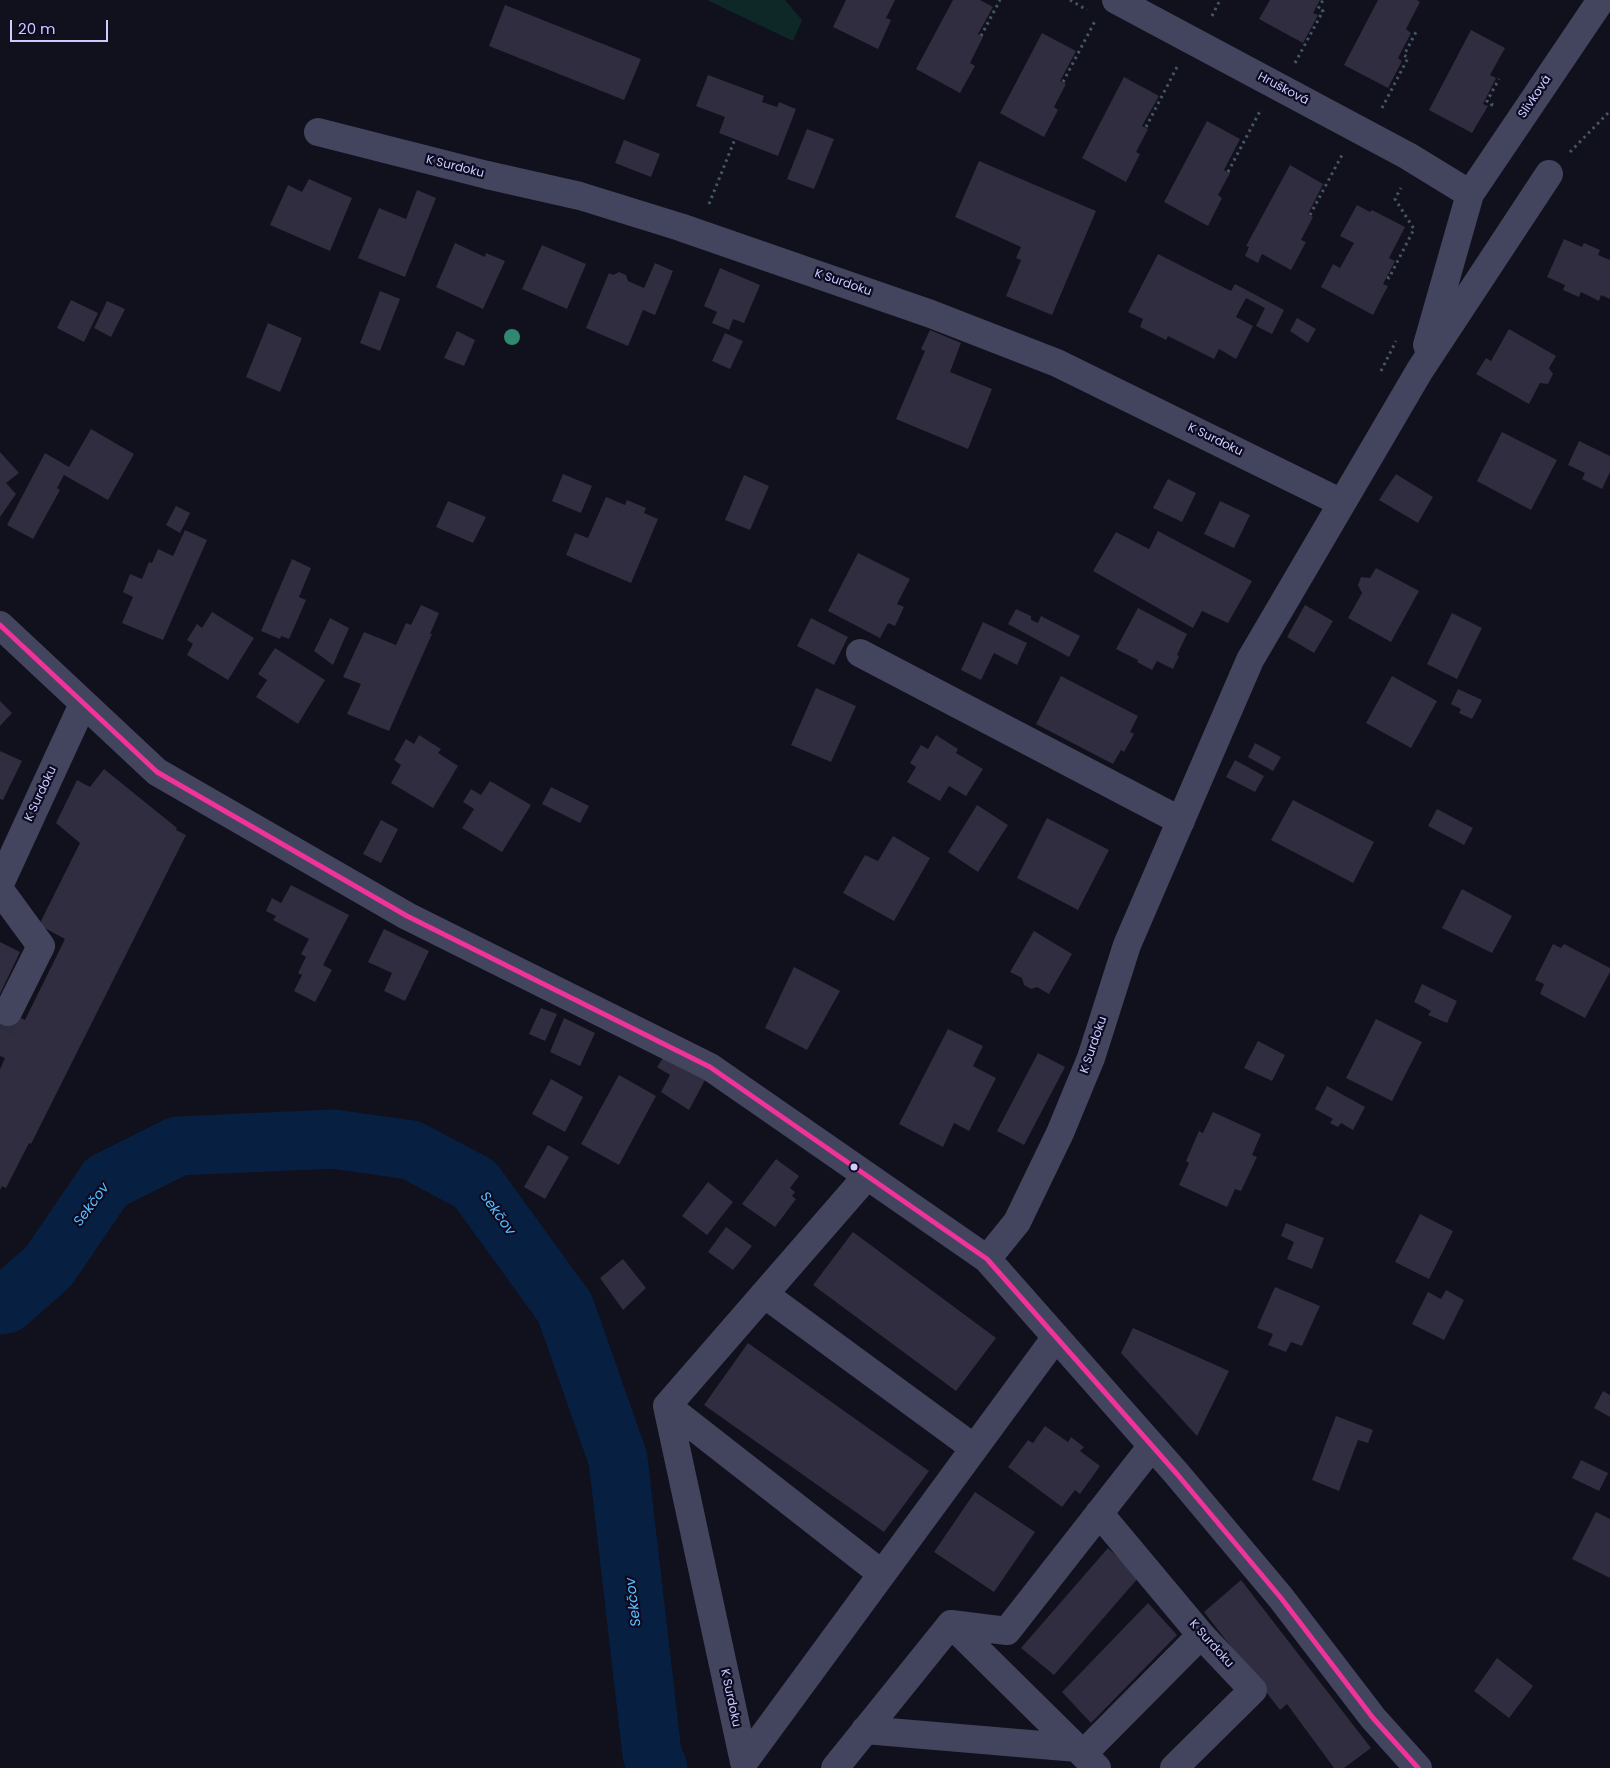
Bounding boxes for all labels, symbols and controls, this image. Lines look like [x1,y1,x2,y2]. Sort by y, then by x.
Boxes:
scale bar [12,10,110,42]
text: 20 m [18,18,56,39]
street label: Hrušková [1255,70,1311,108]
street label: Slivková [1516,73,1554,121]
street label: K Surdoku [425,153,485,181]
street label: K Surdoku [813,267,873,299]
street label: K Surdoku [1185,421,1245,459]
street label: K Surdoku [22,764,60,824]
street label: K Surdoku [1078,1015,1110,1075]
unlabelled marker [849,1162,859,1172]
water label: Sekčov [71,1180,113,1230]
water label: Sekčov [476,1189,518,1239]
water label: Sekčov [623,1576,645,1628]
street label: K Surdoku [1186,1617,1236,1671]
street label: K Surdoku [717,1668,743,1728]

